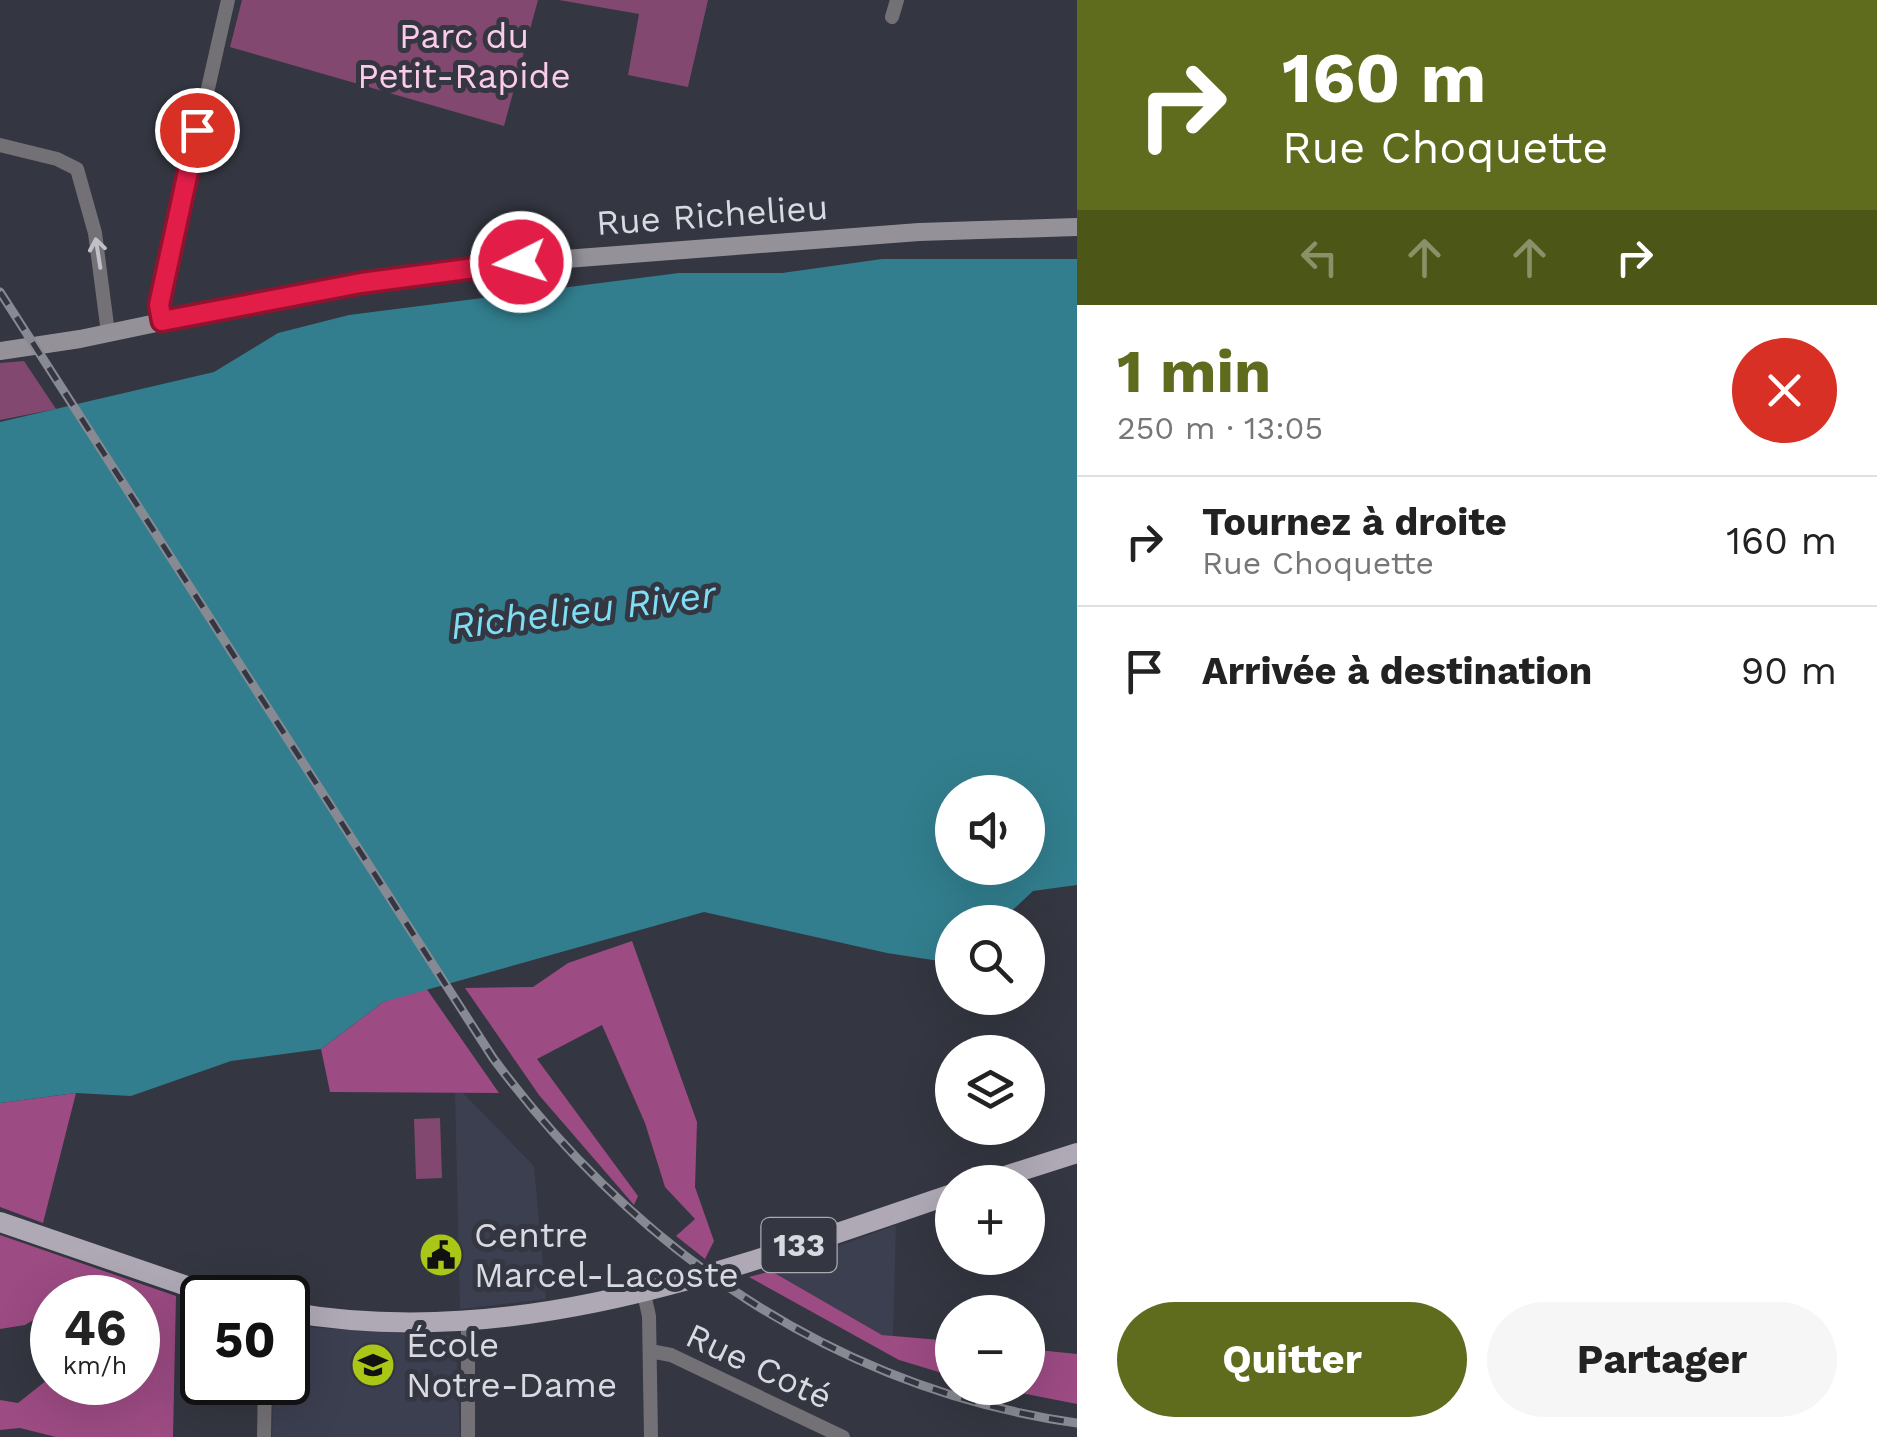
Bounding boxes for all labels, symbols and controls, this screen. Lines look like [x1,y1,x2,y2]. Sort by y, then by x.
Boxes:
park label: Parc du Petit-Rapide [357,15,571,97]
text: 160 m [1282,37,1486,119]
icon: right [1117,40,1247,170]
pin [155,88,240,173]
icon: arrive [170,103,225,158]
text: Rue Choquette [1282,121,1608,174]
street label: Rue Richelieu [595,186,829,244]
position arrow [469,210,573,314]
icon: left [1292,230,1347,285]
icon: ahead [1397,230,1452,285]
icon: ahead [1502,230,1557,285]
icon: right [1607,230,1662,285]
one-way arrow [89,237,107,270]
text: 1 min [1117,336,1271,407]
button: close [1732,338,1837,443]
text: 250 m · 13:05 [1117,409,1323,447]
text: Tournez à droite [1202,500,1507,544]
icon: right [1117,514,1172,569]
text: 160 m [1726,519,1837,563]
text: Rue Choquette [1202,544,1434,582]
water label: Richelieu River [448,572,719,648]
icon: arrive [1117,644,1172,699]
text: Arrivée à destination [1202,649,1592,693]
text: 90 m [1741,649,1837,693]
map controls [935,775,1045,1405]
button: sound [935,775,1045,885]
button: search [935,905,1045,1015]
button: layers [935,1035,1045,1145]
button: + [935,1165,1045,1275]
place label: Centre Marcel-Lacoste [474,1214,739,1296]
road number: 133 [762,1218,836,1272]
public building icon: Centre Marcel-Lacoste [418,1232,464,1278]
speed limit sign: 50 [180,1275,310,1405]
button: − [935,1295,1045,1405]
text: 46 [63,1298,127,1357]
button: Quitter [1117,1302,1467,1417]
button: Partager [1487,1302,1837,1417]
street label: Rue Coté [679,1314,839,1418]
place label: École Notre-Dame [406,1324,617,1406]
school or university icon: École Notre-Dame [350,1342,396,1388]
text: km/h [63,1351,127,1380]

